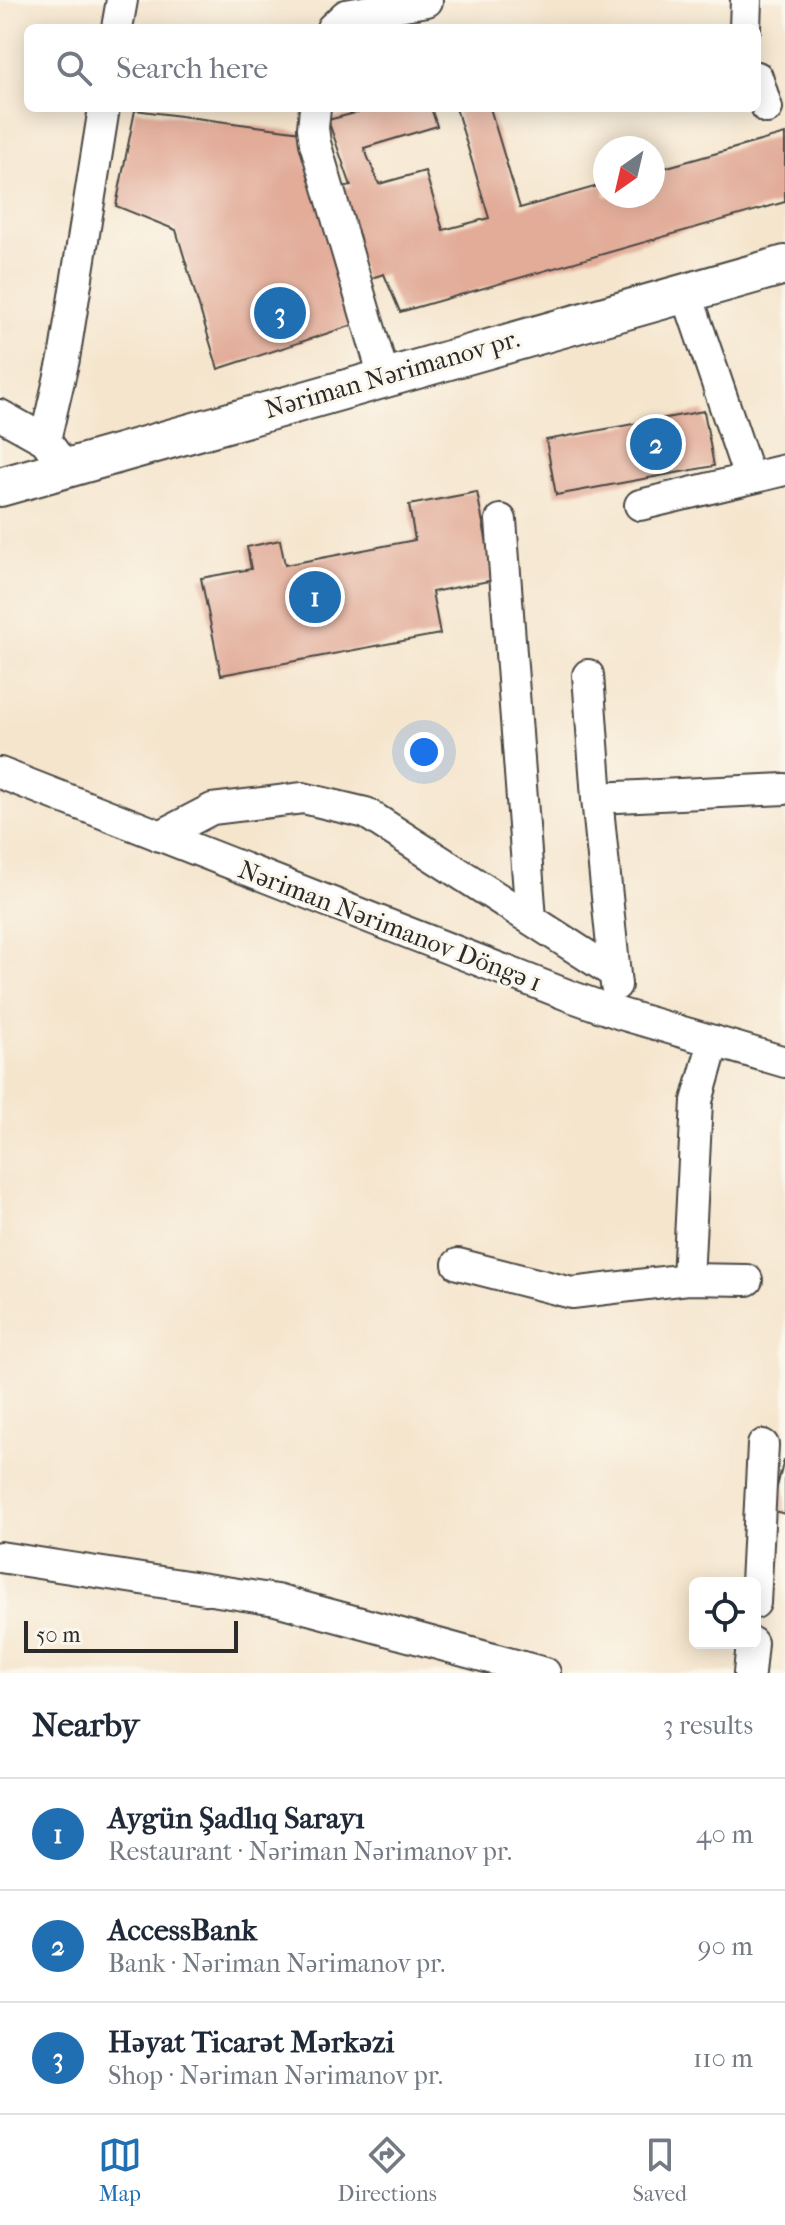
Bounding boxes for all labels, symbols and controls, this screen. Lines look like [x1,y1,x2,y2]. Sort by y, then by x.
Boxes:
search box [24,24,761,112]
icon: search [52,46,96,90]
text: Search here [116,51,268,86]
north arrow [593,136,665,208]
pin: 3 [254,283,306,343]
street label: Nəriman Nərimanov pr. [261,323,523,425]
pin: 2 [630,414,682,474]
pin: 1 [289,567,341,627]
your location [404,732,444,772]
street label: Nəriman Nərimanov Döngə 1 [234,854,546,998]
map controls [689,1577,761,1649]
button: locate [689,1577,761,1649]
scale bar [24,1617,238,1653]
text: 50 m [36,1622,81,1648]
text: Nearby [32,1705,139,1745]
text: 3 results [663,1710,753,1741]
text: Aygün Şadlıq Sarayı [108,1801,364,1836]
text: 1 [53,1819,63,1850]
text: 40 m [696,1819,753,1850]
text: Restaurant · Nəriman Nərimanov pr. [108,1836,512,1867]
text: AccessBank [108,1913,257,1948]
text: 2 [51,1931,65,1962]
text: 90 m [698,1931,753,1962]
text: Bank · Nəriman Nərimanov pr. [108,1948,445,1979]
text: Həyat Ticarət Mərkəzi [108,2025,394,2060]
text: 3 [53,2043,63,2074]
text: 110 m [693,2043,753,2074]
text: Shop · Nəriman Nərimanov pr. [108,2060,443,2091]
tab: Map [98,2133,142,2207]
tab: Directions [338,2133,437,2207]
tab: Saved [633,2133,687,2207]

